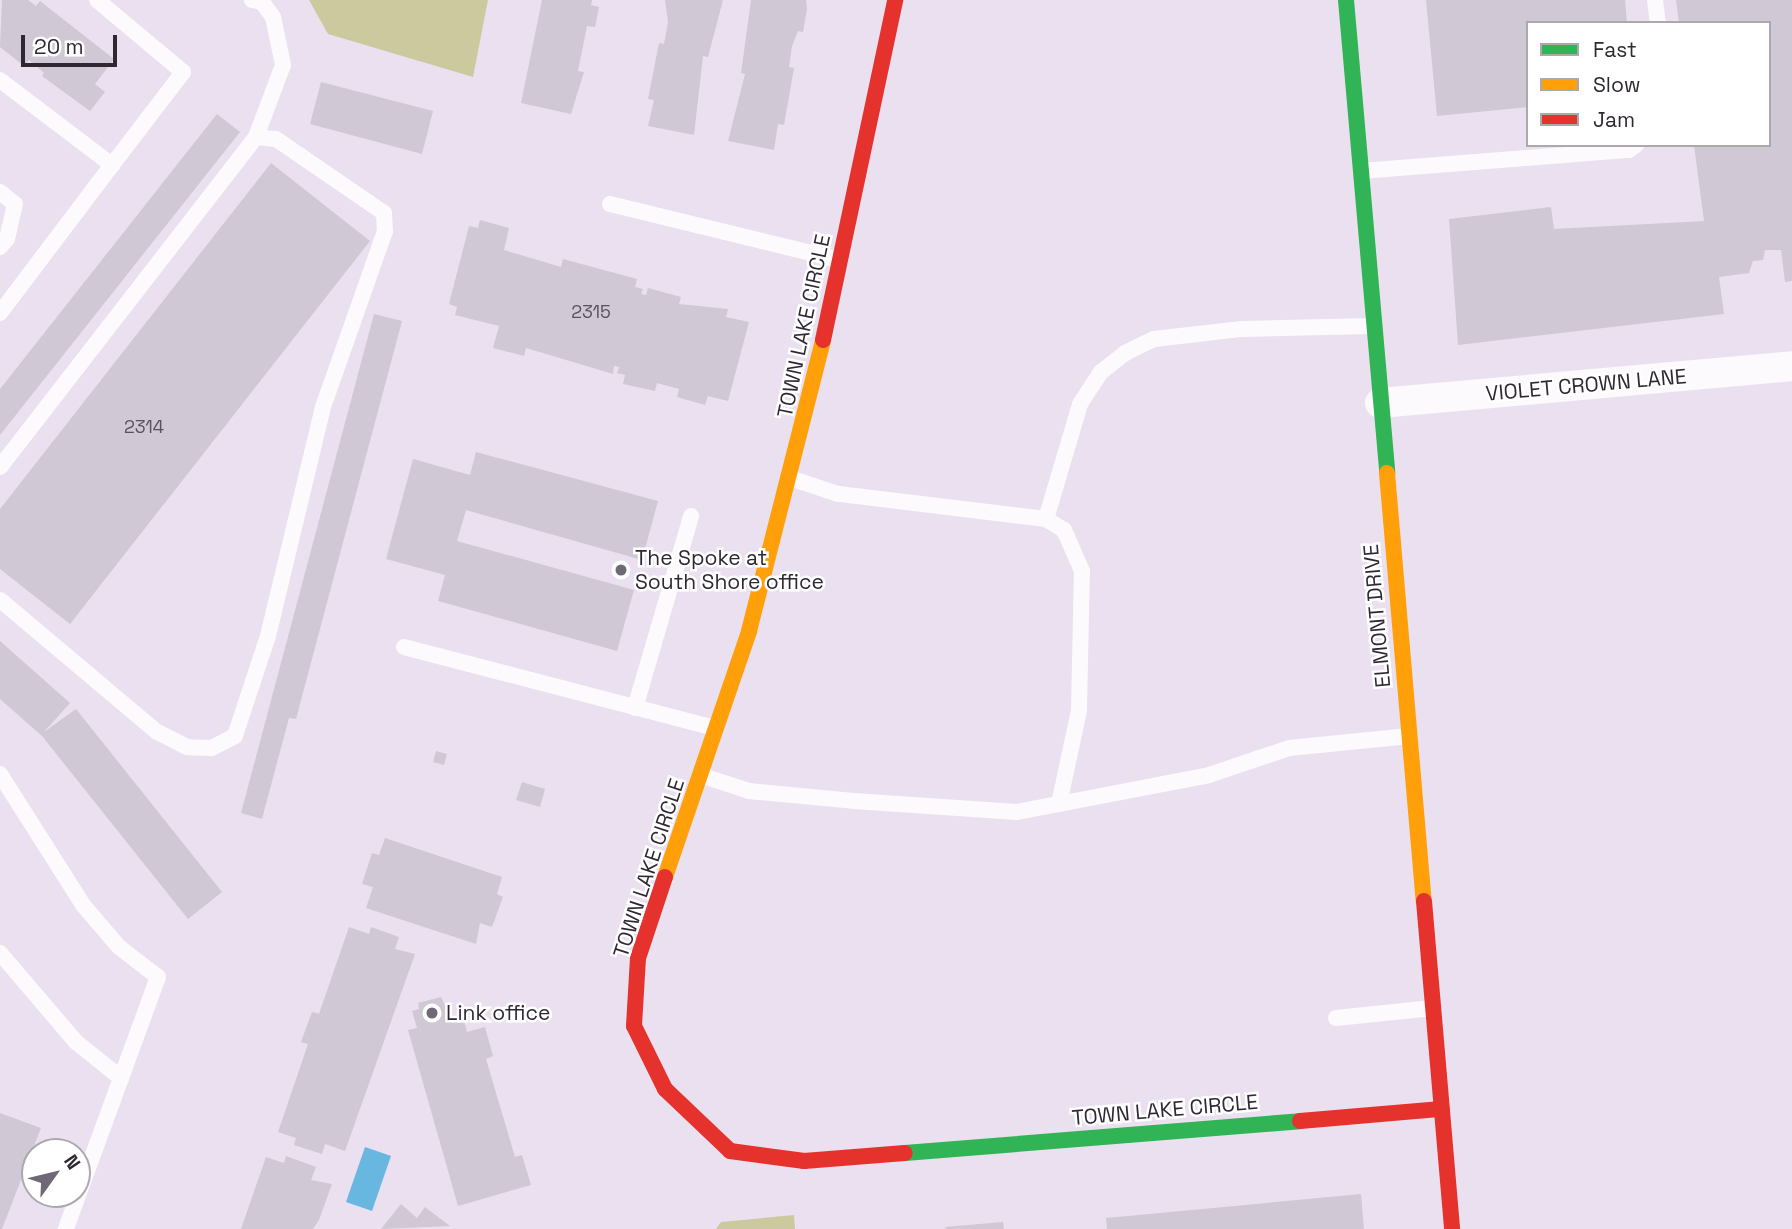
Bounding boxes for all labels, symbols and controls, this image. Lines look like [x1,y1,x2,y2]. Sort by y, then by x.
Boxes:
scale bar [24,21,121,65]
legend [1526,21,1771,147]
text: 20 m [34,33,84,60]
text: Fast [1593,36,1637,63]
text: Slow [1593,71,1641,98]
text: Jam [1593,106,1635,133]
street label: TOWN LAKE CIRCLE [772,232,836,420]
house number: 2315 [571,301,611,323]
street label: VIOLET CROWN LANE [1484,364,1688,406]
house number: 2314 [124,416,164,438]
street label: ELMONT DRIVE [1358,543,1396,689]
place label: The Spoke at South Shore office [635,545,824,595]
marker: The Spoke at South Shore office [613,562,629,578]
street label: TOWN LAKE CIRCLE [608,775,690,961]
place label: Link office [446,1000,550,1026]
marker: Link office [424,1005,440,1021]
street label: TOWN LAKE CIRCLE [1071,1089,1259,1131]
north arrow [21,1138,91,1208]
text: N [58,1150,86,1174]

